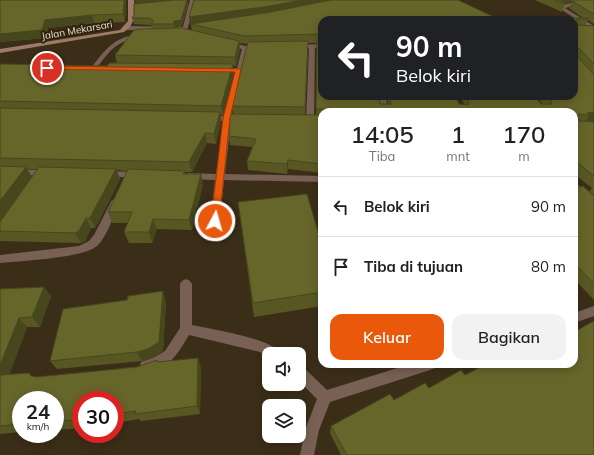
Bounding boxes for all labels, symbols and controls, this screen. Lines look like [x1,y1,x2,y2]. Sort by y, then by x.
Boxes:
street label: Jalan Mekarsari [41,17,113,43]
text: 90 m [396,29,462,64]
icon: left [330,32,382,84]
pin [30,51,64,85]
icon: arrive [36,57,58,79]
text: Belok kiri [396,64,471,87]
text: 14:05 [350,119,414,149]
text: 1 [451,119,465,149]
text: 170 [502,119,546,149]
text: Tiba [369,148,395,164]
text: mnt [446,148,470,164]
text: m [518,148,530,164]
icon: left [330,196,352,218]
text: Belok kiri [364,197,430,216]
text: 90 m [531,197,566,216]
position arrow [194,200,236,242]
icon: arrive [330,256,352,278]
text: Tiba di tujuan [364,257,463,276]
text: 80 m [531,257,566,276]
button: Keluar [330,314,444,360]
button: Bagikan [452,314,566,360]
map controls [262,347,306,443]
button: sound [262,347,306,391]
speed limit sign: 30 [72,391,124,443]
text: 24 [26,399,50,424]
button: layers [262,399,306,443]
text: km/h [27,420,49,433]

